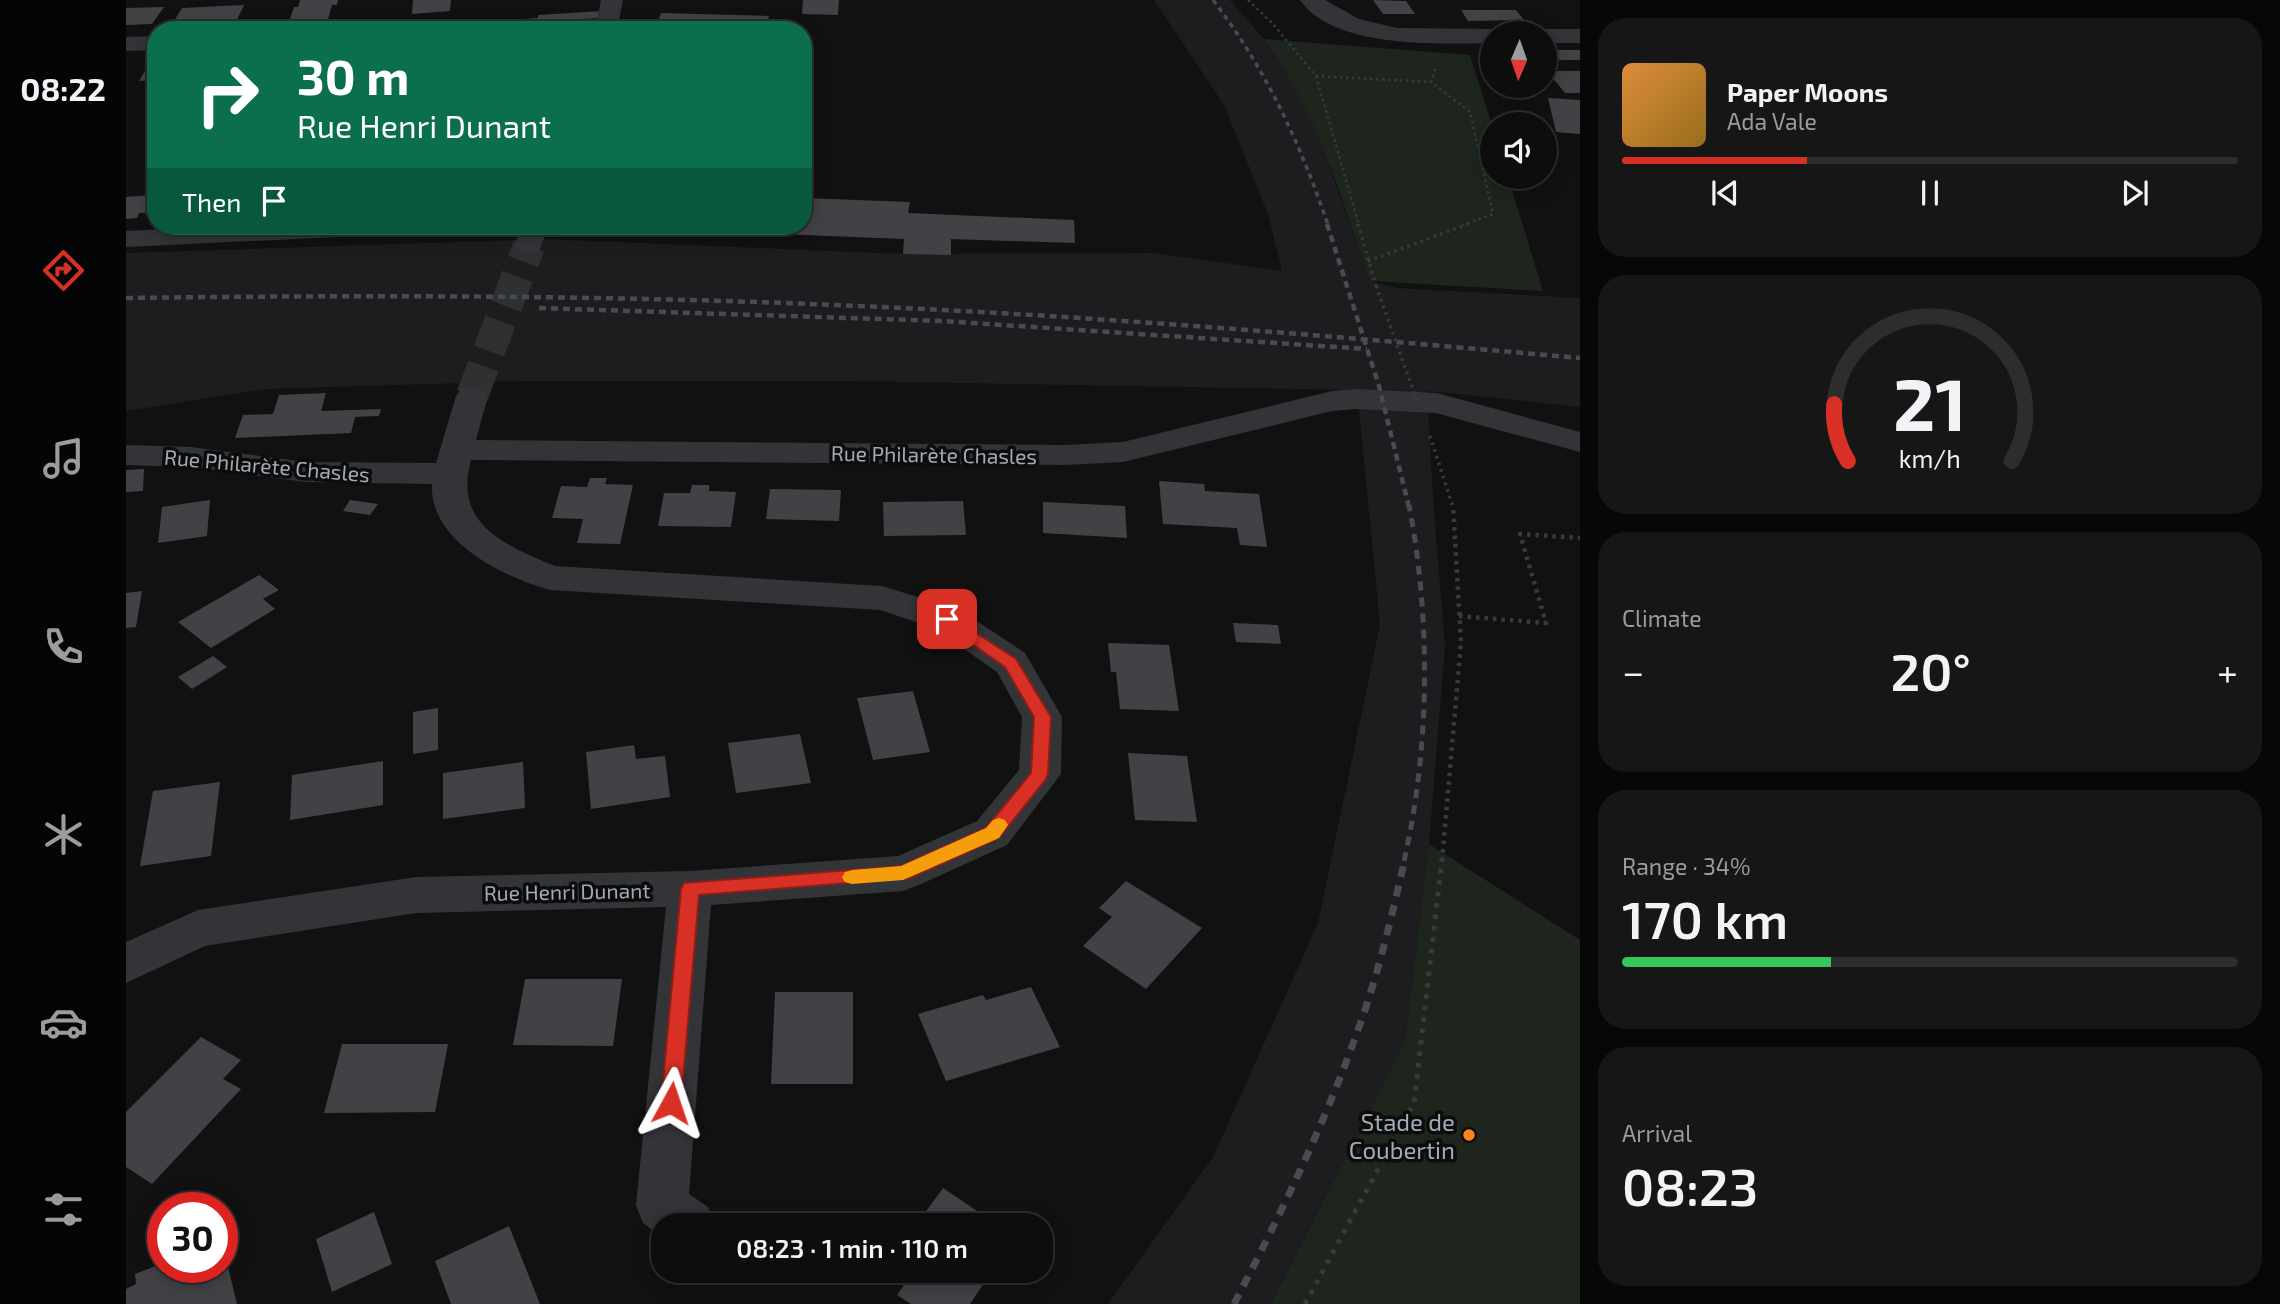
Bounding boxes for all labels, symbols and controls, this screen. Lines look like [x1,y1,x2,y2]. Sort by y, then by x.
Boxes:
north arrow [1480,21,1558,98]
map controls [1480,21,1557,189]
text: 30 m [297,46,409,105]
icon: right [182,49,273,140]
text: 08:22 [20,69,106,107]
text: Paper Moons [1727,76,1888,107]
text: Rue Henri Dunant [297,106,551,144]
text: Ada Vale [1727,107,1817,135]
button: sound [1480,112,1557,189]
icon: previous [1706,174,1744,212]
icon: pause [1911,174,1949,212]
icon: next [2116,174,2154,212]
icon: arrive [255,182,293,220]
text: Then [182,186,241,217]
icon: directions [39,246,88,295]
text: 21 [1893,358,1967,446]
icon: music [39,434,88,483]
street label: Rue Philarète Chasles [831,440,1037,468]
text: km/h [1899,443,1961,473]
street label: Rue Philarète Chasles [163,444,371,486]
pin [917,589,977,649]
icon: arrive [928,600,966,638]
text: Climate [1622,604,1702,632]
icon: phone [39,622,88,671]
text: 20° [1890,639,1971,701]
text: − [1622,648,1644,694]
text: + [2217,648,2238,694]
icon: climate [39,810,88,859]
text: Range · 34% [1622,852,1750,880]
street label: Rue Henri Dunant [484,877,650,905]
text: 170 km [1622,887,1788,949]
icon: car [39,998,88,1047]
position arrow [634,1066,708,1140]
place label: Stade de Coubertin [1349,1107,1455,1164]
text: Arrival [1622,1119,1692,1147]
marker: Stade de Coubertin [1461,1127,1477,1143]
text: 08:23 [1622,1154,1758,1216]
icon: filters [39,1185,88,1234]
speed limit sign: 30 [147,1192,238,1283]
text: 08:23 · 1 min · 110 m [736,1232,968,1263]

